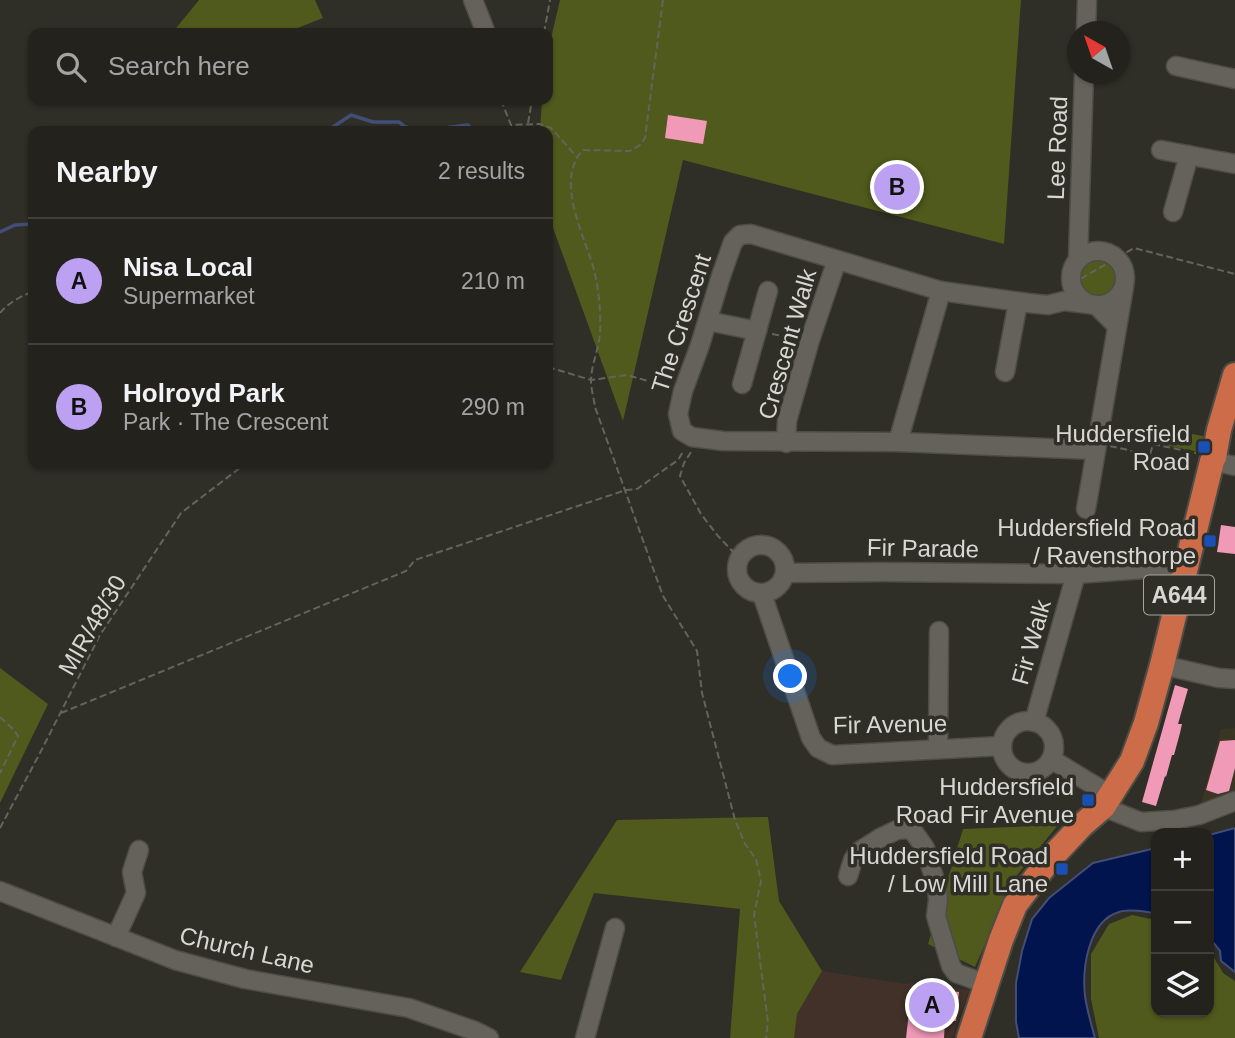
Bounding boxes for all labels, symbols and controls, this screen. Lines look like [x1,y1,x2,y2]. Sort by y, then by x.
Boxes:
north arrow [1067,21,1130,84]
search box [28,28,553,105]
icon: search [52,48,90,86]
text: Search here [108,51,250,81]
street label: Lee Road [1042,96,1072,200]
text: Nearby [56,155,158,188]
text: 2 results [438,158,525,184]
pin: B [874,161,920,213]
street label: The Crescent [646,250,716,396]
text: Nisa Local [123,252,253,282]
street label: Crescent Walk [753,265,822,422]
text: A [71,268,87,294]
text: 210 m [461,268,525,294]
text: Supermarket [123,283,255,309]
text: Holroyd Park [123,378,285,408]
text: B [71,394,87,420]
text: 290 m [461,394,525,420]
text: Park · The Crescent [123,409,328,435]
place label: Huddersfield Road [1055,420,1190,475]
marker: Huddersfield Road [1196,439,1212,455]
place label: Huddersfield Road / Ravensthorpe [997,514,1196,569]
marker: Huddersfield Road / Ravensthorpe [1202,533,1218,549]
street label: Fir Parade [867,534,979,562]
street label: MIR/48/30 [53,570,131,680]
road number: A644 [1144,576,1214,614]
street label: Fir Walk [1006,595,1056,688]
your location [773,659,807,693]
street label: Fir Avenue [833,710,947,738]
place label: Huddersfield Road Fir Avenue [896,773,1074,828]
marker: Huddersfield Road Fir Avenue [1080,792,1096,808]
map controls [1151,828,1214,1017]
button: + [1151,828,1214,891]
place label: Huddersfield Road / Low Mill Lane [849,842,1048,897]
marker: Huddersfield Road / Low Mill Lane [1054,861,1070,877]
button: − [1151,891,1214,954]
street label: Church Lane [177,921,317,979]
button: layers [1151,954,1214,1017]
pin: A [909,979,955,1031]

